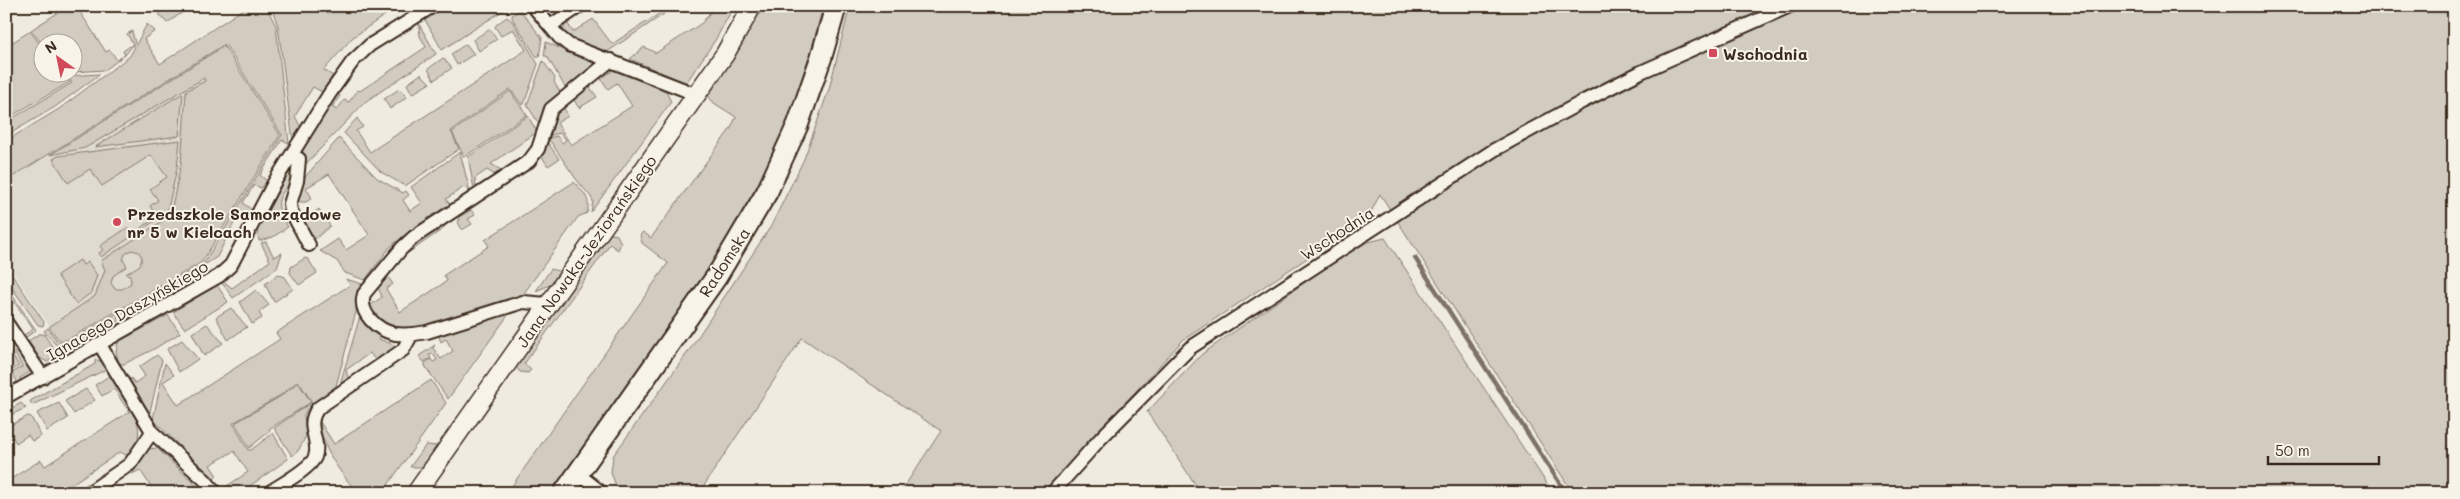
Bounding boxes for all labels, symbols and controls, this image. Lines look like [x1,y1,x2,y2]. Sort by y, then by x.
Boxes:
north arrow [32,32,82,82]
text: N [41,36,60,58]
place label: Wschodnia [1723,43,1808,64]
marker: Wschodnia [1707,47,1719,59]
street label: Jana Nowaka-Jeziorańskiego [511,151,661,351]
street label: Wschodnia [1296,201,1378,265]
place label: Przedszkole Samorządowe nr 5 w Kielcach [127,203,341,242]
marker: Przedszkole Samorządowe nr 5 w Kielcach [111,216,123,228]
street label: Radomska [694,223,754,301]
street label: Ignacego Daszyńskiego [43,255,211,365]
scale bar [2268,434,2379,466]
text: 50 m [2275,440,2310,460]

